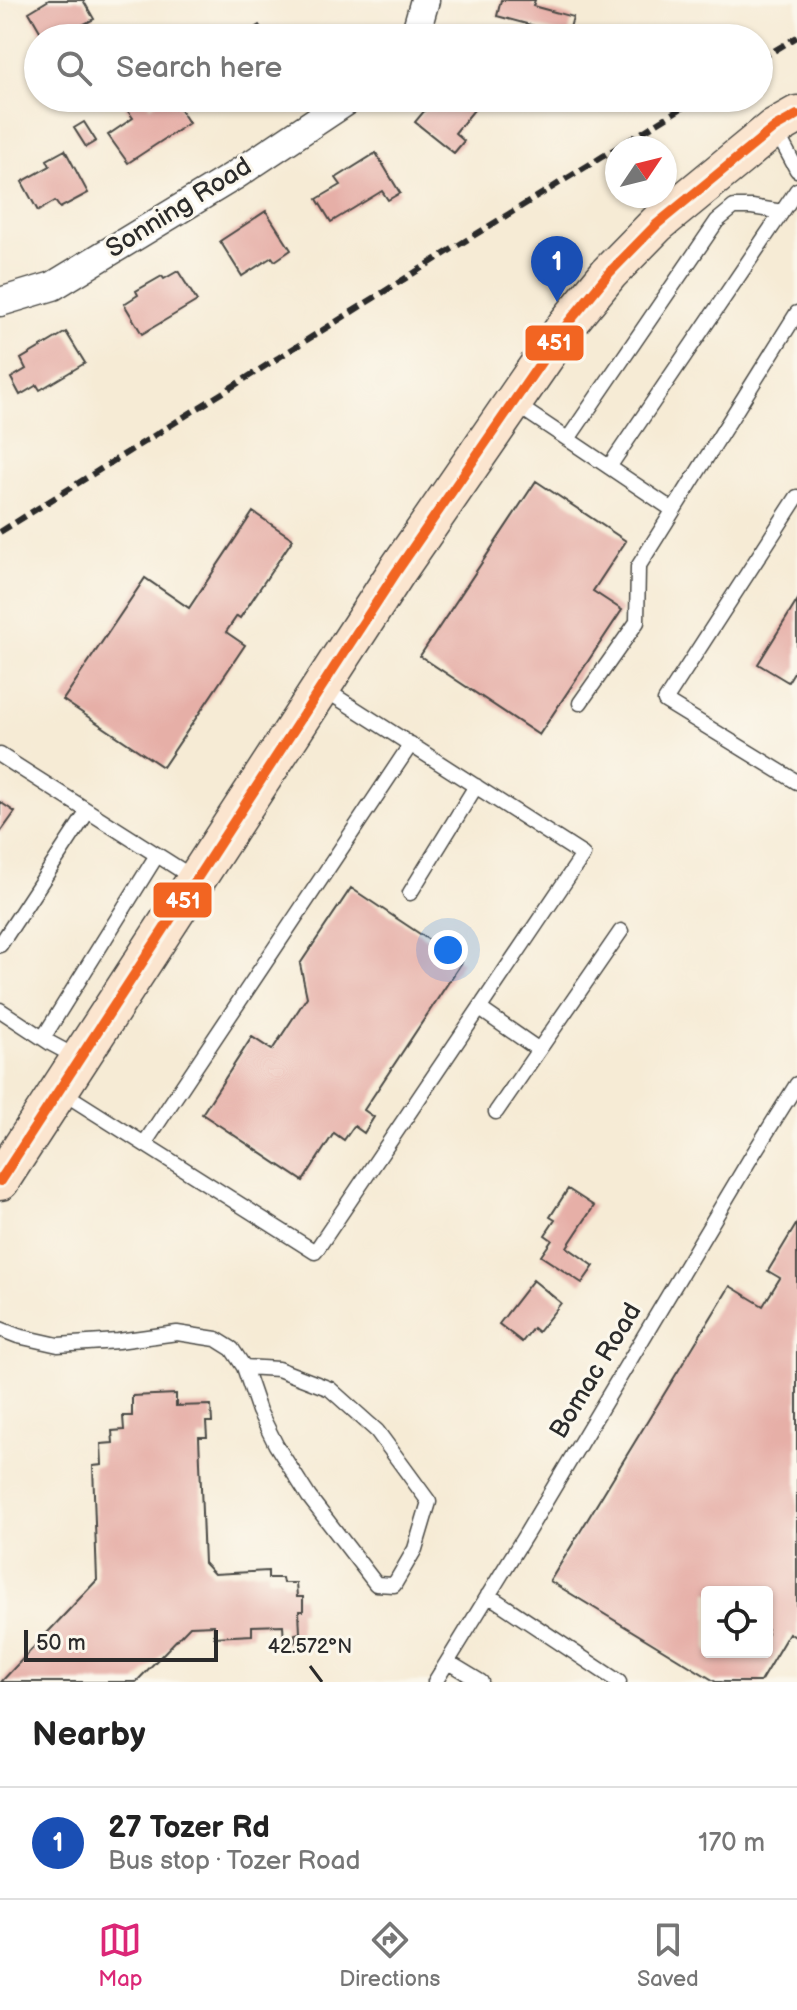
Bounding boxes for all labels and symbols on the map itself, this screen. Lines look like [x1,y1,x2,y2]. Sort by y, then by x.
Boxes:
north arrow [605,136,677,208]
street label: Sonning Road [101,151,257,265]
pin: 1 [531,236,583,302]
line badge: 451 [524,324,585,362]
text: 451 [537,330,571,357]
line badge: 451 [152,881,213,919]
text: 451 [166,888,200,915]
your location [428,930,468,970]
street label: Bomac Road [543,1298,649,1444]
scale bar [24,1626,218,1662]
text: 42.572°N [268,1635,352,1659]

